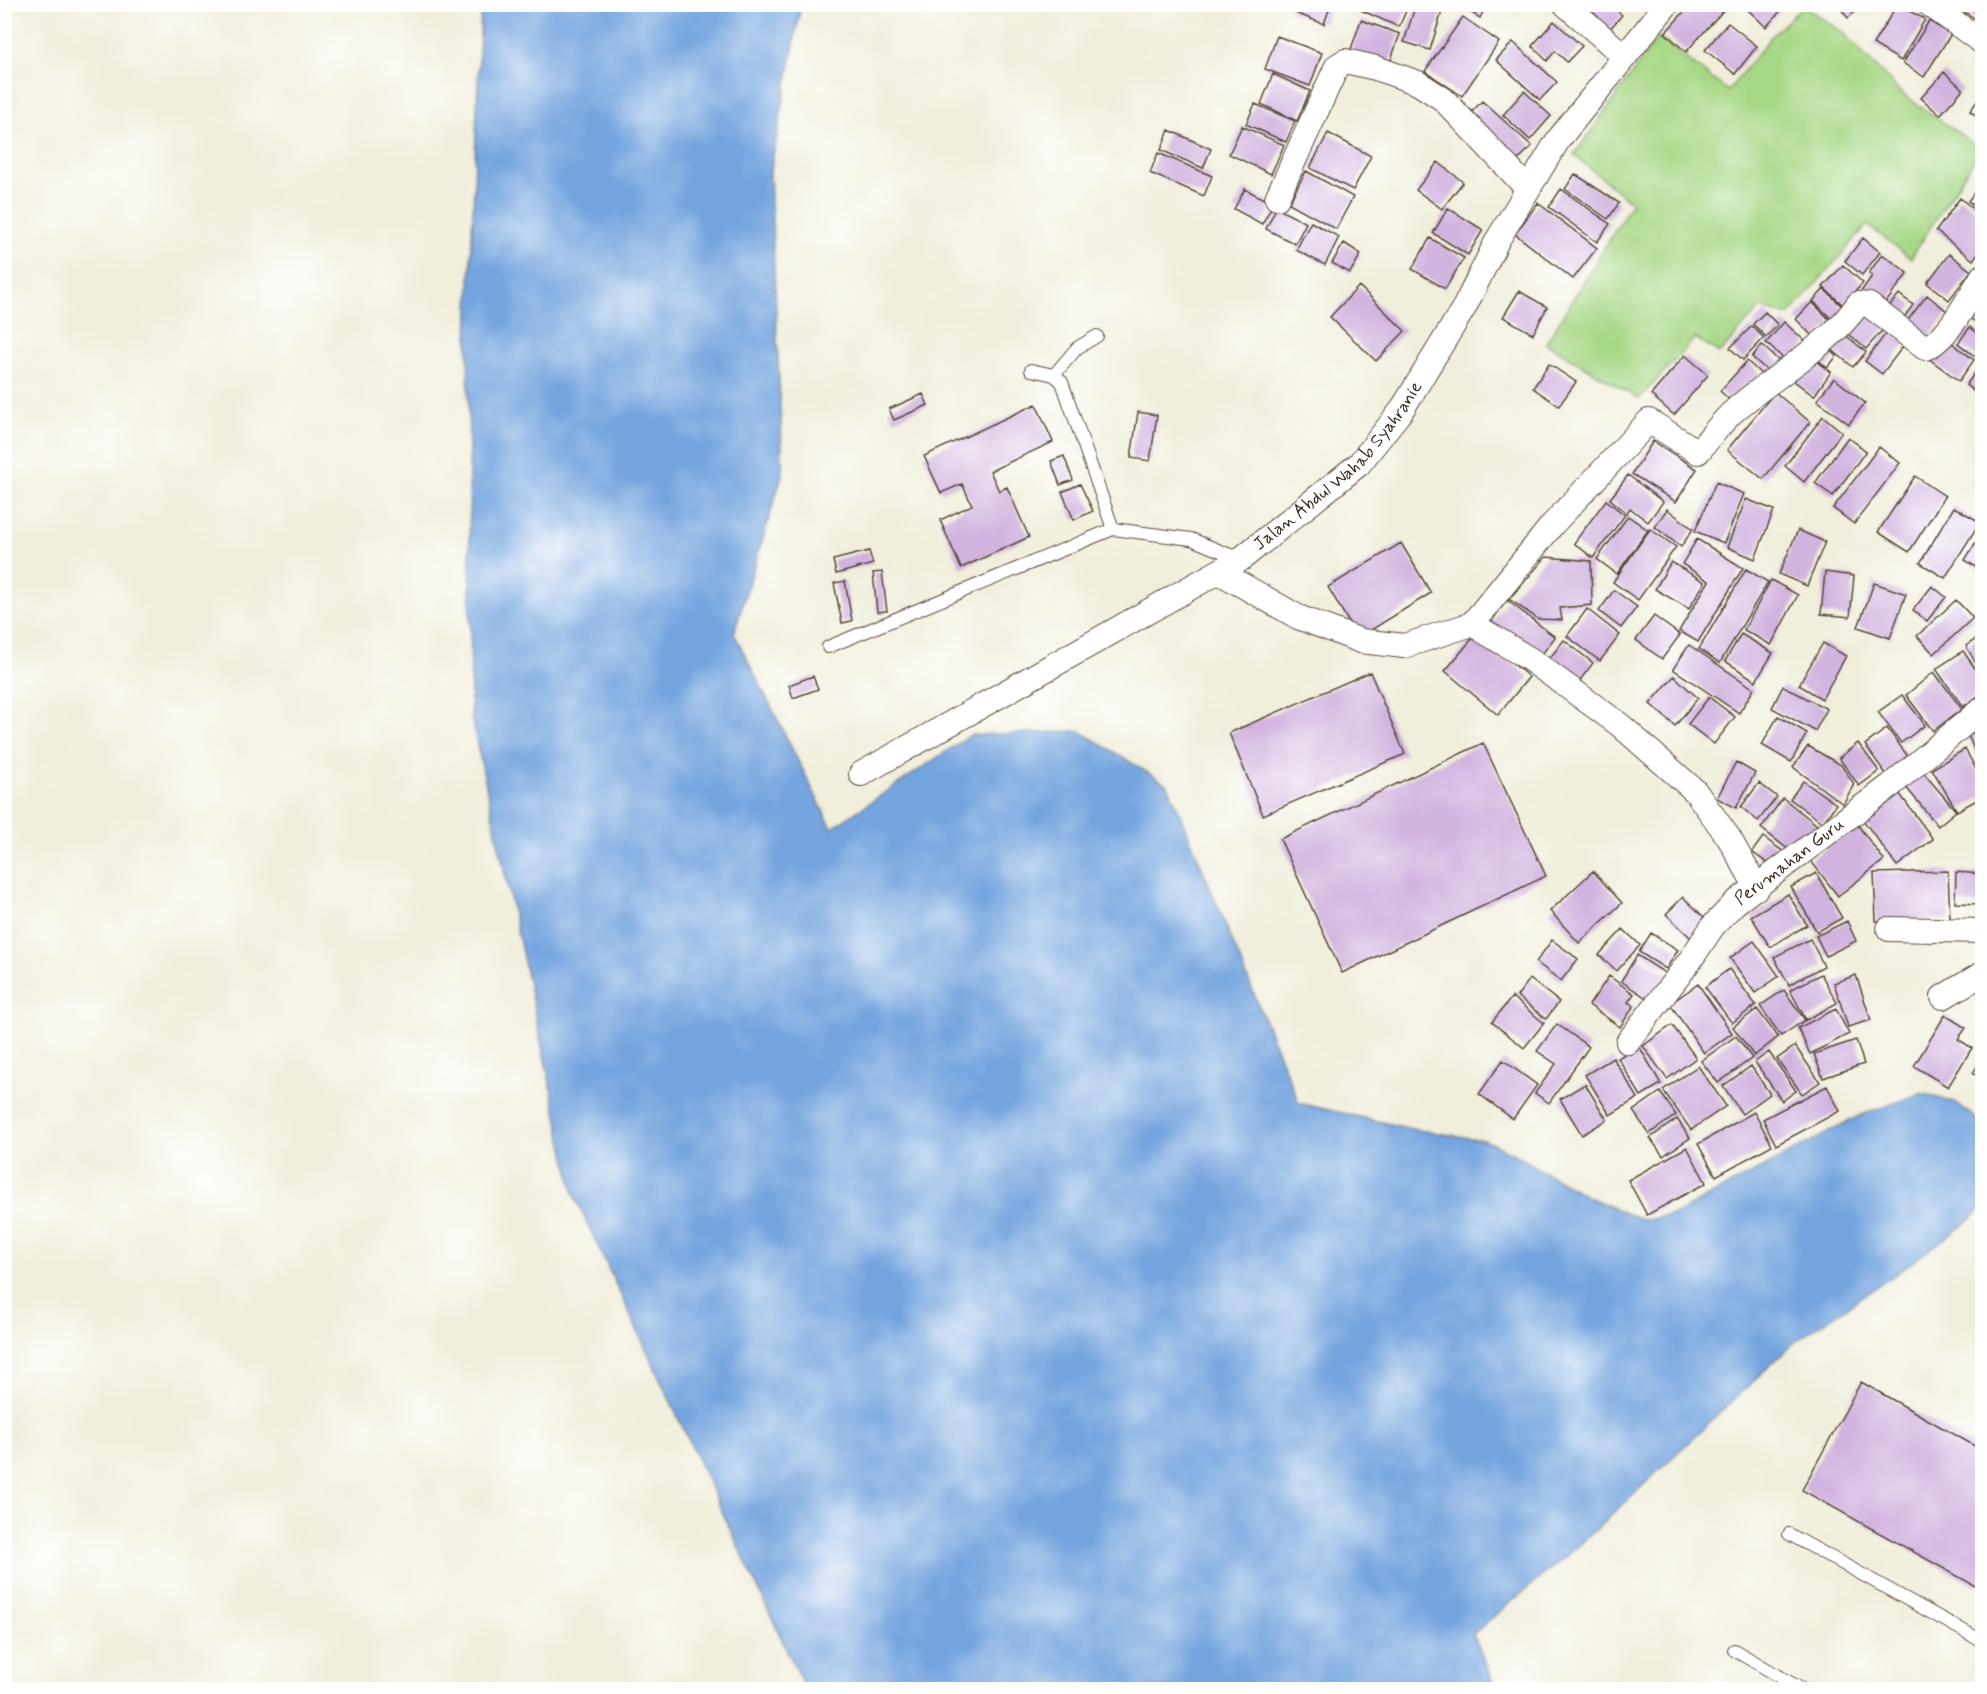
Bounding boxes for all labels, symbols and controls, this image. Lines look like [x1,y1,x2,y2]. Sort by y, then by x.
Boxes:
street label: Jalan Abdul Wahab Syahranie [1249,377,1428,556]
street label: Perumahan Guru [1730,813,1849,911]

